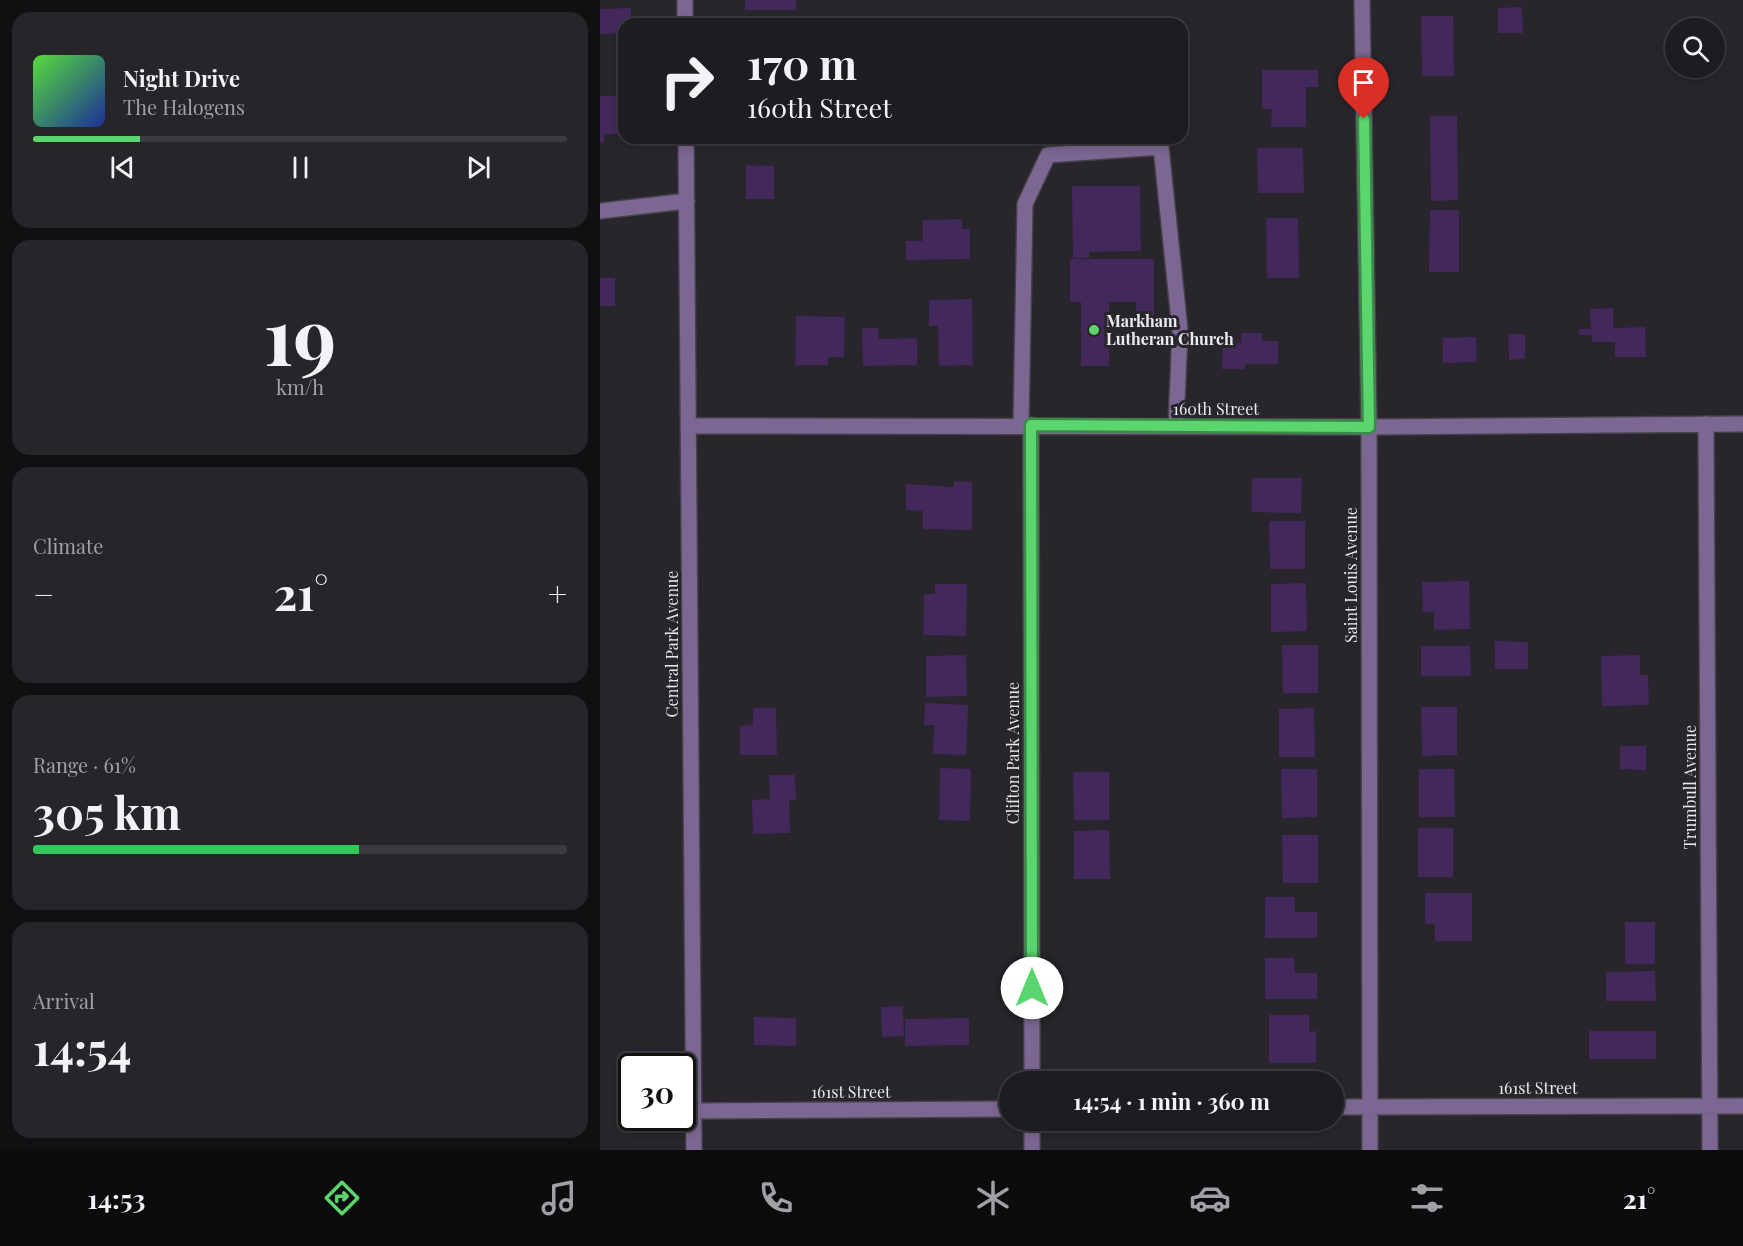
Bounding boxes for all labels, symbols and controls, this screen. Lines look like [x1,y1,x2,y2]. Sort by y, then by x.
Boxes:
map controls [1665,18,1725,78]
button: search [1665,18,1725,78]
text: 170 m [747,35,857,91]
icon: right [648,42,726,120]
pin [1338,57,1389,119]
text: Night Drive [123,63,240,93]
icon: arrive [1347,66,1380,99]
text: 160th Street [747,89,892,125]
text: The Halogens [123,93,245,120]
icon: previous [106,151,139,184]
icon: pause [284,151,317,184]
icon: next [462,151,495,184]
text: 19 [263,282,337,386]
place label: Markham Lutheran Church [1106,310,1234,349]
marker: Markham Lutheran Church [1087,323,1101,337]
text: km/h [276,373,324,400]
street label: 160th Street [1173,398,1259,419]
street label: Saint Louis Avenue [1340,507,1361,643]
text: Climate [33,532,103,559]
text: 21° [274,562,328,622]
text: − [33,571,54,615]
text: + [548,571,567,615]
street label: Central Park Avenue [661,571,682,717]
street label: Clifton Park Avenue [1002,682,1023,824]
street label: Trumbull Avenue [1679,725,1700,849]
text: Range · 61% [33,751,136,778]
text: 305 km [33,781,181,841]
position arrow [1000,956,1064,1020]
text: Arrival [33,987,95,1014]
text: 14:54 [33,1017,131,1077]
speed limit sign: 30 [618,1053,696,1131]
street label: 161st Street [1498,1077,1578,1098]
street label: 161st Street [811,1081,891,1102]
text: 14:54 · 1 min · 360 m [1073,1086,1270,1116]
icon: directions [321,1177,363,1219]
icon: music [538,1177,580,1219]
icon: phone [755,1177,797,1219]
icon: climate [972,1177,1014,1219]
icon: car [1189,1177,1231,1219]
icon: filters [1406,1177,1448,1219]
text: 14:53 [88,1180,146,1216]
text: 21° [1623,1180,1655,1216]

